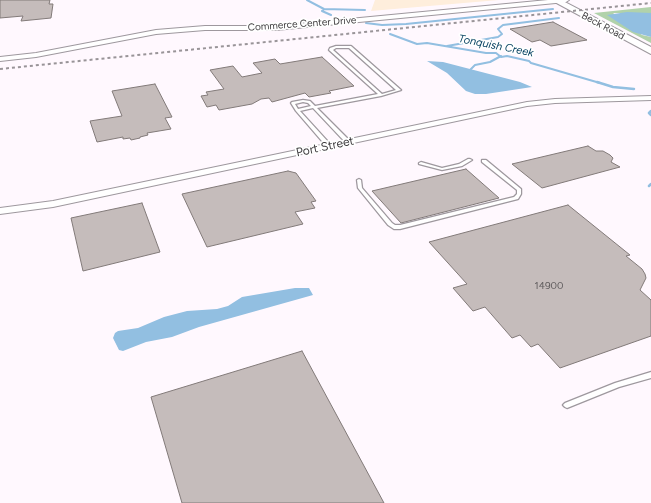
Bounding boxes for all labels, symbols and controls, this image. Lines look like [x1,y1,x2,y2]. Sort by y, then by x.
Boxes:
street label: Beck Road [579,10,627,42]
street label: Commerce Center Drive [247,14,357,34]
water label: Tonquish Creek [457,32,535,60]
street label: Port Street [295,134,355,160]
house number: 14900 [535,280,563,292]

